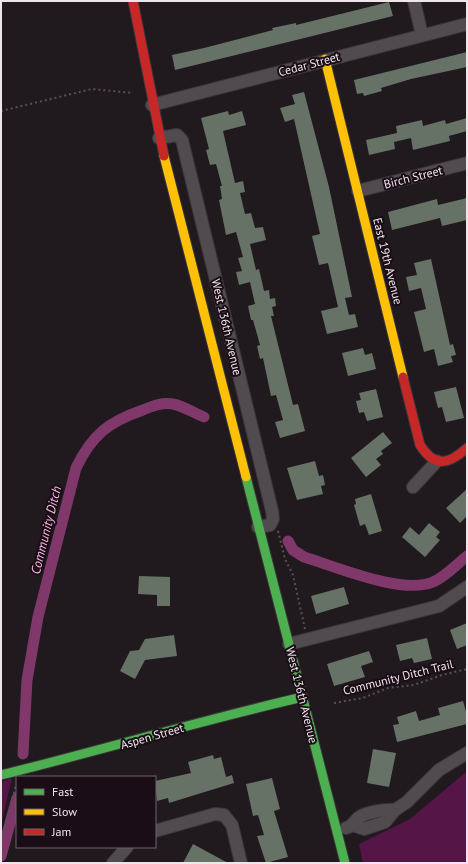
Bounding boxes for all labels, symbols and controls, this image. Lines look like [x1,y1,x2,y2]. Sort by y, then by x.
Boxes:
street label: Cedar Street [277,49,341,79]
street label: Birch Street [382,162,444,192]
street label: East 19th Avenue [370,216,406,306]
street label: West 136th Avenue [209,277,245,377]
water label: Community Ditch [27,484,65,576]
street label: West 136th Avenue [283,645,321,745]
street label: Community Ditch Trail [341,656,455,698]
street label: Aspen Street [119,720,185,752]
legend [16,776,156,848]
text: Fast [52,784,73,799]
text: Slow [52,804,77,819]
text: Jam [51,824,71,839]

